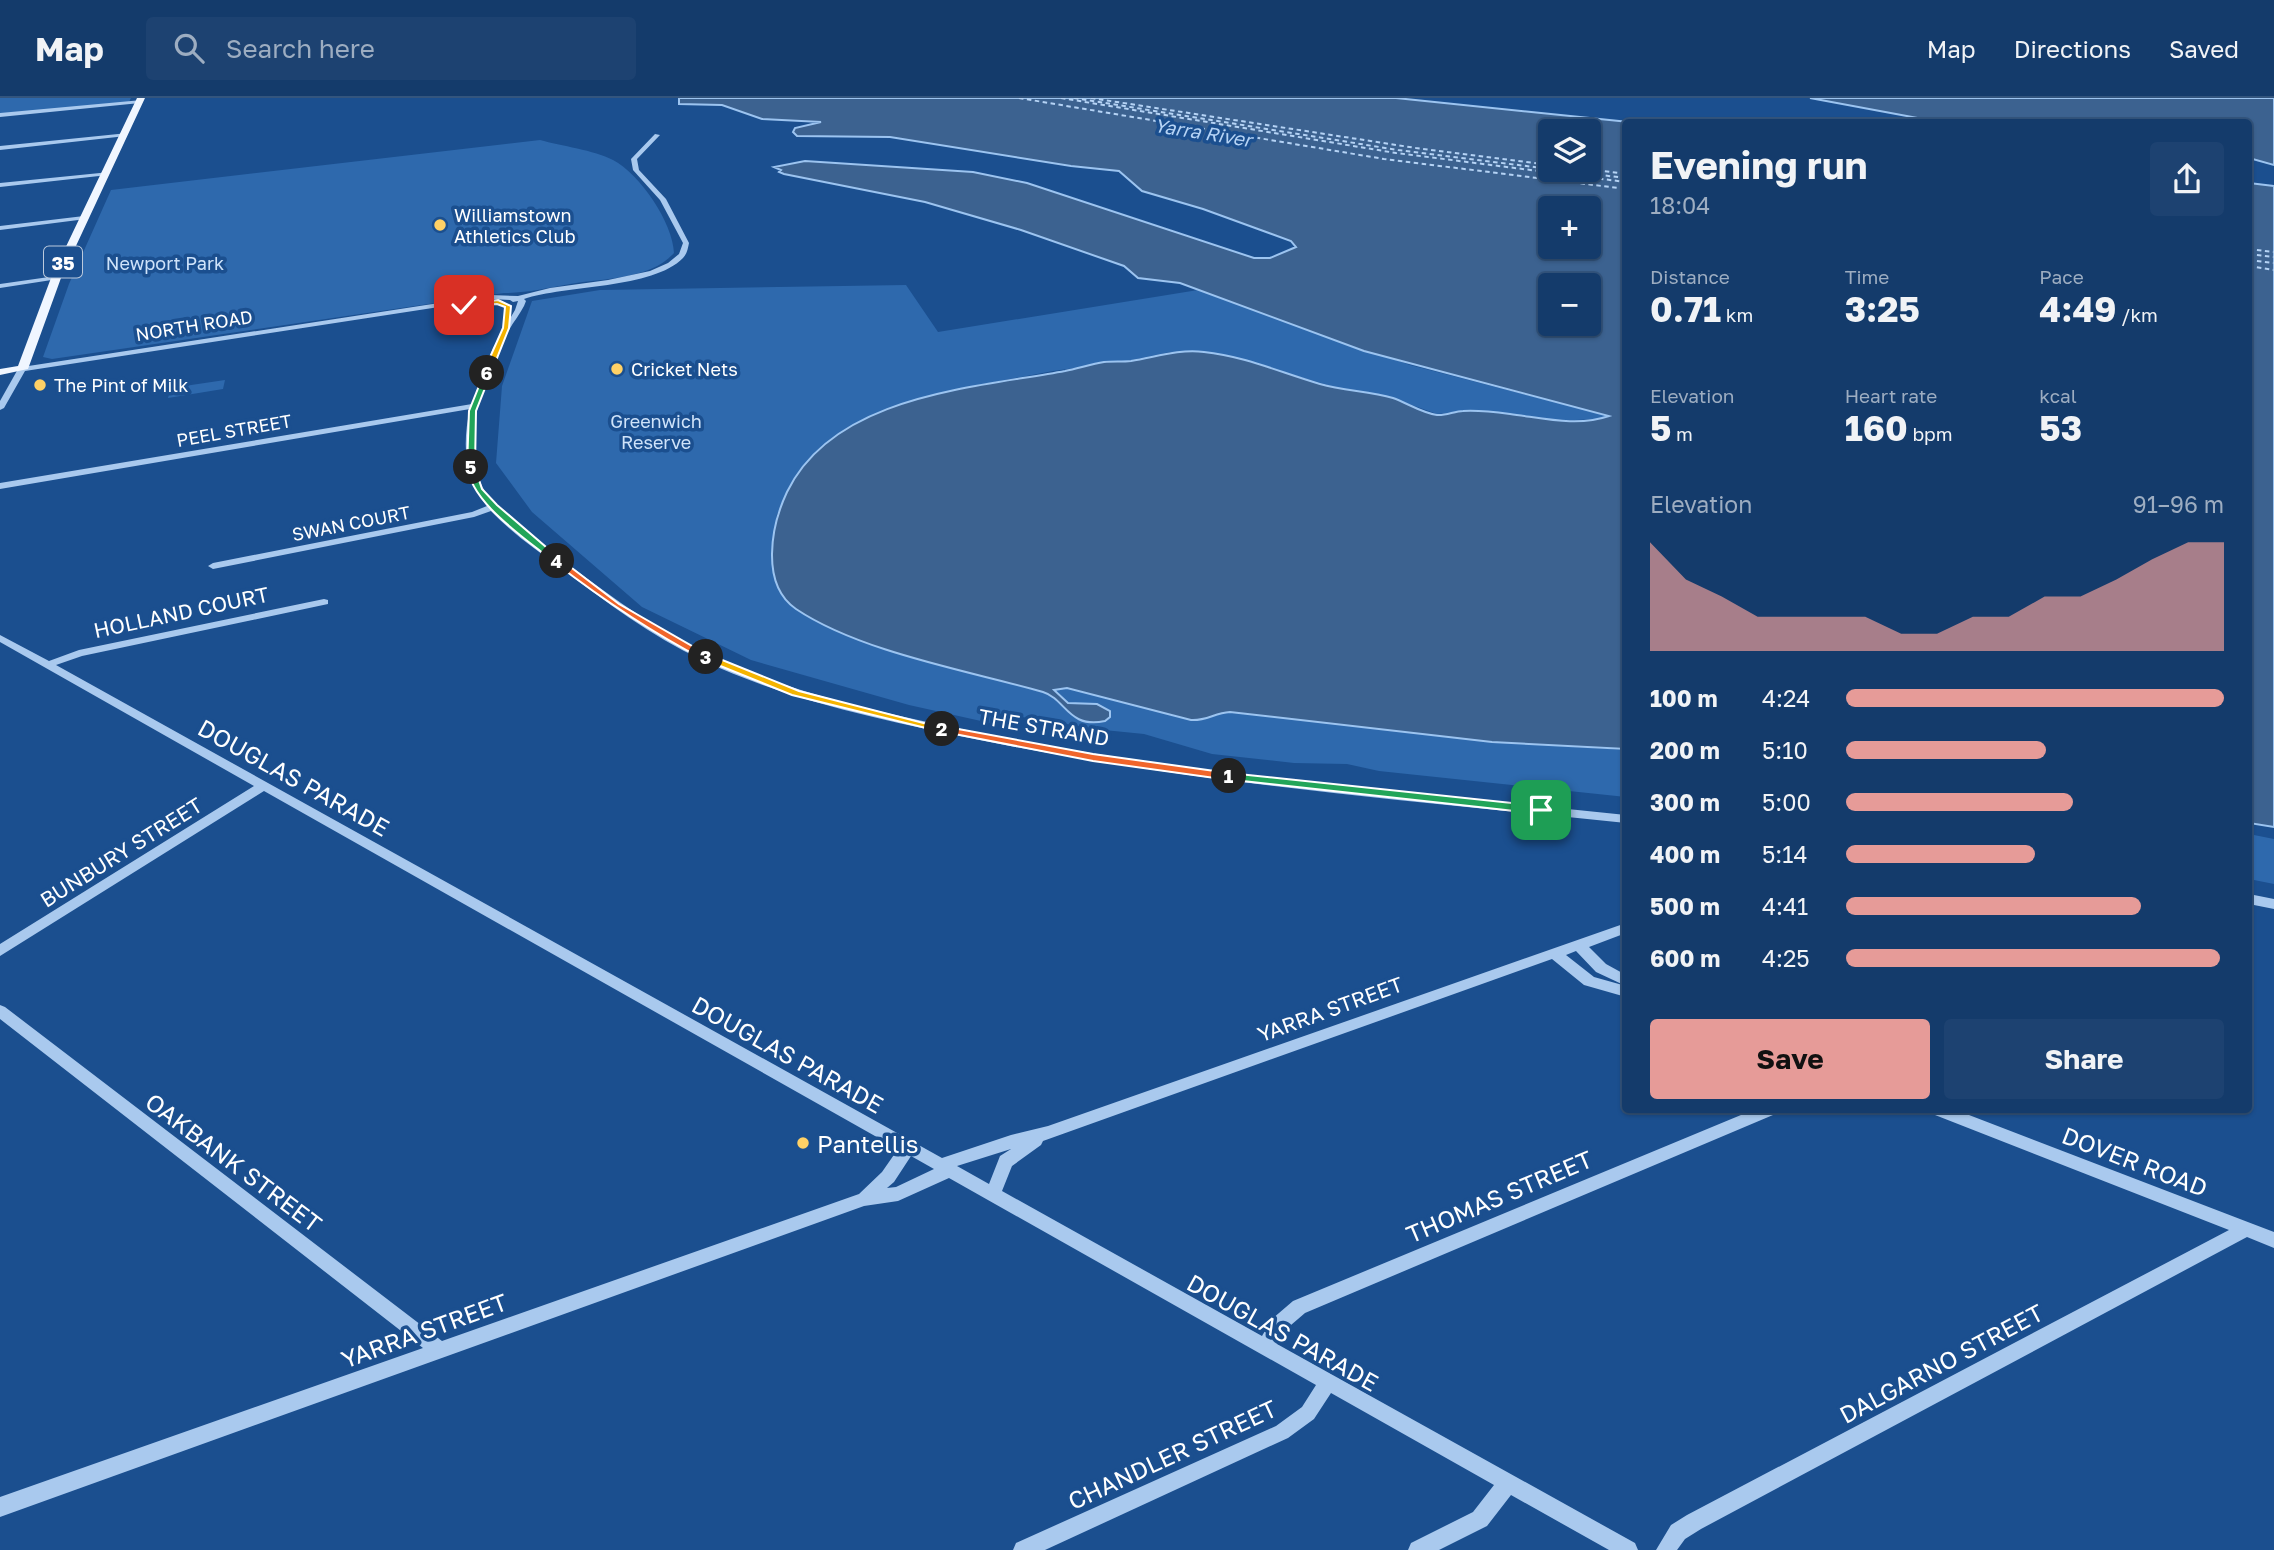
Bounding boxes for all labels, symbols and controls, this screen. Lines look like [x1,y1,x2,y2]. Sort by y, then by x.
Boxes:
search box [146,17,636,80]
text: Map [35,29,104,68]
icon: search [170,29,208,67]
text: Search here [226,33,375,64]
text: Map [1927,34,1976,63]
text: Directions [2014,34,2131,63]
text: Saved [2169,34,2239,63]
water label: Yarra River [1153,113,1256,151]
map controls [1538,119,1601,336]
button: layers [1538,119,1601,182]
text: Evening run [1650,142,1868,187]
button: share [2150,142,2224,216]
text: 18:04 [1650,191,1710,219]
button: + [1538,196,1601,259]
place label: Williamstown Athletics Club [454,204,575,247]
marker: Williamstown Athletics Club [432,217,448,233]
road number: 35 [44,246,82,278]
park label: Newport Park [106,252,224,274]
text: Distance [1650,265,1730,288]
text: Time [1845,265,1889,288]
text: Pace [2039,265,2084,288]
button: − [1538,273,1601,336]
pin [434,275,494,335]
icon: check [445,286,483,324]
text: 0.71 [1650,288,1721,330]
text: 3:25 [1845,288,1920,330]
text: 4:49 [2039,288,2117,330]
text: km [1721,303,1753,326]
text: /km [2117,303,2158,326]
street label: NORTH ROAD [134,305,254,345]
pin: 6 [470,356,504,390]
place label: Cricket Nets [631,358,738,380]
text: 6 [480,361,493,384]
marker: Cricket Nets [609,361,625,377]
place label: The Pint of Milk [54,374,188,396]
marker: The Pint of Milk [32,377,48,393]
text: Elevation [1650,384,1735,407]
text: Heart rate [1845,384,1937,407]
text: kcal [2039,384,2077,407]
text: 5 [1650,407,1671,449]
text: 160 [1845,407,1908,449]
text: 53 [2039,407,2082,449]
street label: PEEL STREET [175,409,293,451]
park label: Greenwich Reserve [610,410,702,453]
text: m [1671,422,1693,445]
text: bpm [1908,422,1953,445]
pin: 5 [454,450,489,484]
text: 5 [465,455,476,478]
text: Elevation [1650,490,1752,518]
text: 91–96 m [2133,490,2224,518]
street label: SWAN COURT [290,501,412,545]
pin: 4 [540,544,574,578]
text: 4 [551,549,562,572]
street label: HOLLAND COURT [91,581,271,643]
pin: 3 [688,640,724,674]
text: 3 [700,645,711,668]
text: 100 m [1650,684,1718,712]
text: 4:24 [1762,684,1810,712]
street label: THE STRAND [977,703,1111,751]
street label: DOUGLAS PARADE [193,712,395,842]
pin: 2 [925,712,960,746]
text: 2 [936,717,947,740]
text: 200 m [1650,736,1720,764]
text: 5:10 [1762,736,1808,764]
pin: 1 [1212,758,1246,794]
text: 1 [1224,764,1233,787]
pin [1511,780,1571,840]
text: 300 m [1650,788,1720,816]
text: 5:00 [1762,788,1811,816]
icon: arrive [1522,791,1560,829]
street label: BUNBURY STREET [35,792,207,912]
text: 400 m [1650,840,1720,868]
text: 5:14 [1762,840,1807,868]
text: 500 m [1650,892,1720,920]
text: 4:41 [1762,892,1808,920]
text: 600 m [1650,944,1720,972]
text: 4:25 [1762,944,1810,972]
street label: YARRA STREET [1254,971,1406,1047]
street label: DOUGLAS PARADE [687,989,889,1119]
button: Save [1650,1019,1930,1099]
button: Share [1944,1019,2224,1099]
street label: OAKBANK STREET [140,1086,328,1238]
street label: DOVER ROAD [2058,1120,2212,1202]
place label: Pantellis [817,1129,919,1158]
marker: Pantellis [795,1135,811,1151]
street label: THOMAS STREET [1402,1144,1597,1248]
street label: DOUGLAS PARADE [1182,1267,1384,1397]
street label: YARRA STREET [337,1286,511,1373]
street label: DALGARNO STREET [1834,1297,2048,1429]
street label: CHANDLER STREET [1063,1393,1281,1515]

